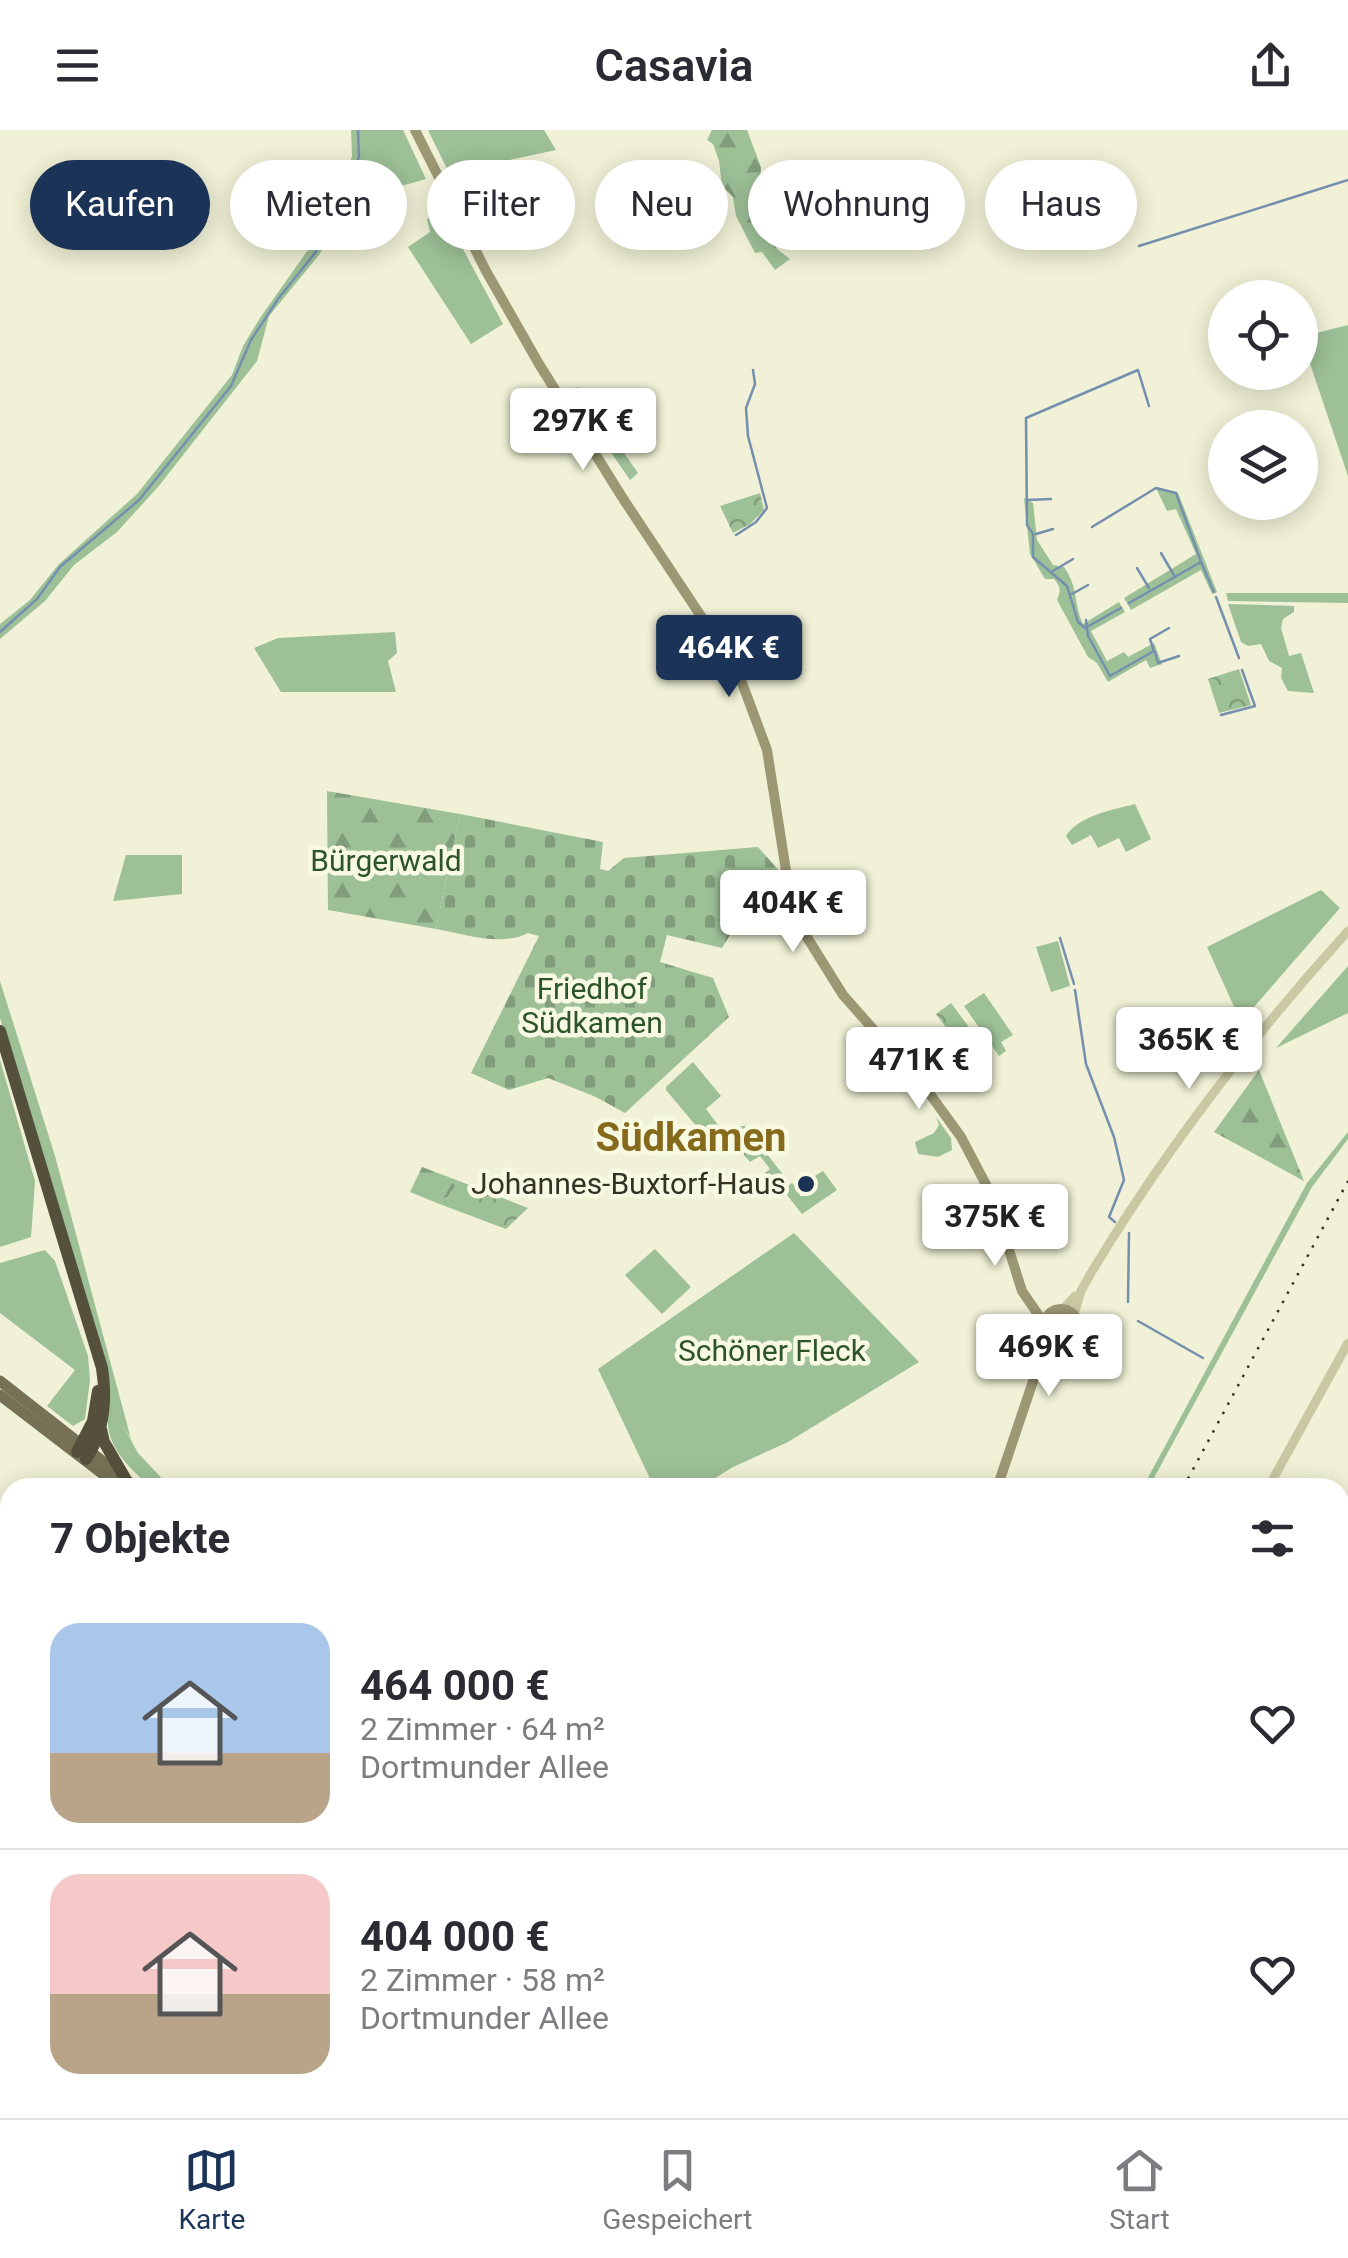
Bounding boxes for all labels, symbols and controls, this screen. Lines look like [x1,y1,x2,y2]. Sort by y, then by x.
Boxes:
icon: menu [50,38,105,93]
icon: share [1243,38,1298,93]
text: Casavia [595,39,753,92]
chip: Kaufen [30,160,210,250]
chip: Mieten [230,160,407,250]
chip: Filter [427,160,575,250]
chip: Neu [595,160,728,250]
chip: Wohnung [748,160,965,250]
chip: Haus [985,160,1137,250]
map controls [1208,280,1318,520]
button: locate [1208,280,1318,390]
pin: 297K € [502,388,664,473]
text: 297K € [532,401,634,439]
button: layers [1208,410,1318,520]
pin: 464K € [648,615,810,700]
text: 464K € [678,628,780,666]
park label: Bürgerwald [310,843,462,878]
pin: 404K € [712,870,874,955]
text: 404K € [742,883,844,921]
park label: Friedhof Südkamen [521,971,663,1040]
pin: 365K € [1108,1007,1270,1092]
text: 365K € [1138,1020,1240,1058]
pin: 471K € [838,1027,1000,1112]
text: 471K € [868,1040,970,1078]
district label: Südkamen [596,1114,787,1161]
place label: Johannes-Buxtorf-Haus [471,1166,786,1201]
marker: Johannes-Buxtorf-Haus [795,1173,817,1195]
pin: 375K € [914,1184,1076,1269]
text: 375K € [944,1197,1046,1235]
pin: 469K € [968,1314,1130,1399]
text: 469K € [998,1327,1100,1365]
park label: Schöner Fleck [678,1333,867,1368]
icon: filters [1245,1511,1300,1566]
text: 7 Objekte [50,1514,230,1563]
text: 464 000 € [360,1661,550,1710]
icon: home [130,1663,250,1783]
icon: heart [1245,1696,1300,1751]
text: 2 Zimmer · 64 m² [360,1710,605,1748]
text: Dortmunder Allee [360,1748,609,1786]
text: 404 000 € [360,1912,550,1961]
icon: home [130,1914,250,2034]
icon: heart [1245,1947,1300,2002]
text: 2 Zimmer · 58 m² [360,1961,605,1999]
text: Dortmunder Allee [360,1999,609,2037]
tab: Karte [178,2143,245,2236]
tab: Gespeichert [602,2143,752,2236]
tab: Start [1109,2143,1170,2236]

